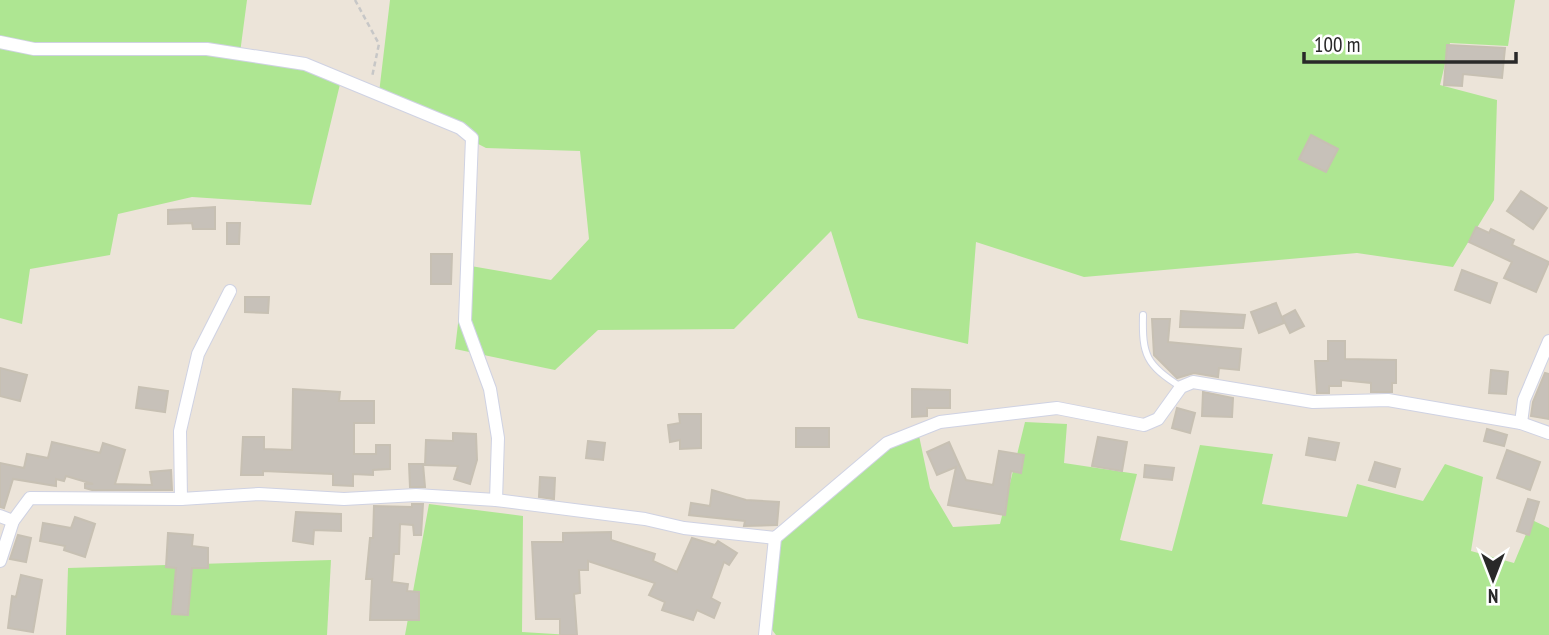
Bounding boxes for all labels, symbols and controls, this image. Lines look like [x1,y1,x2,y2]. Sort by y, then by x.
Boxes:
scale bar [1304,21,1516,65]
text: 100 m [1314,31,1360,58]
north arrow [1458,544,1528,614]
text: N [1488,584,1498,608]

